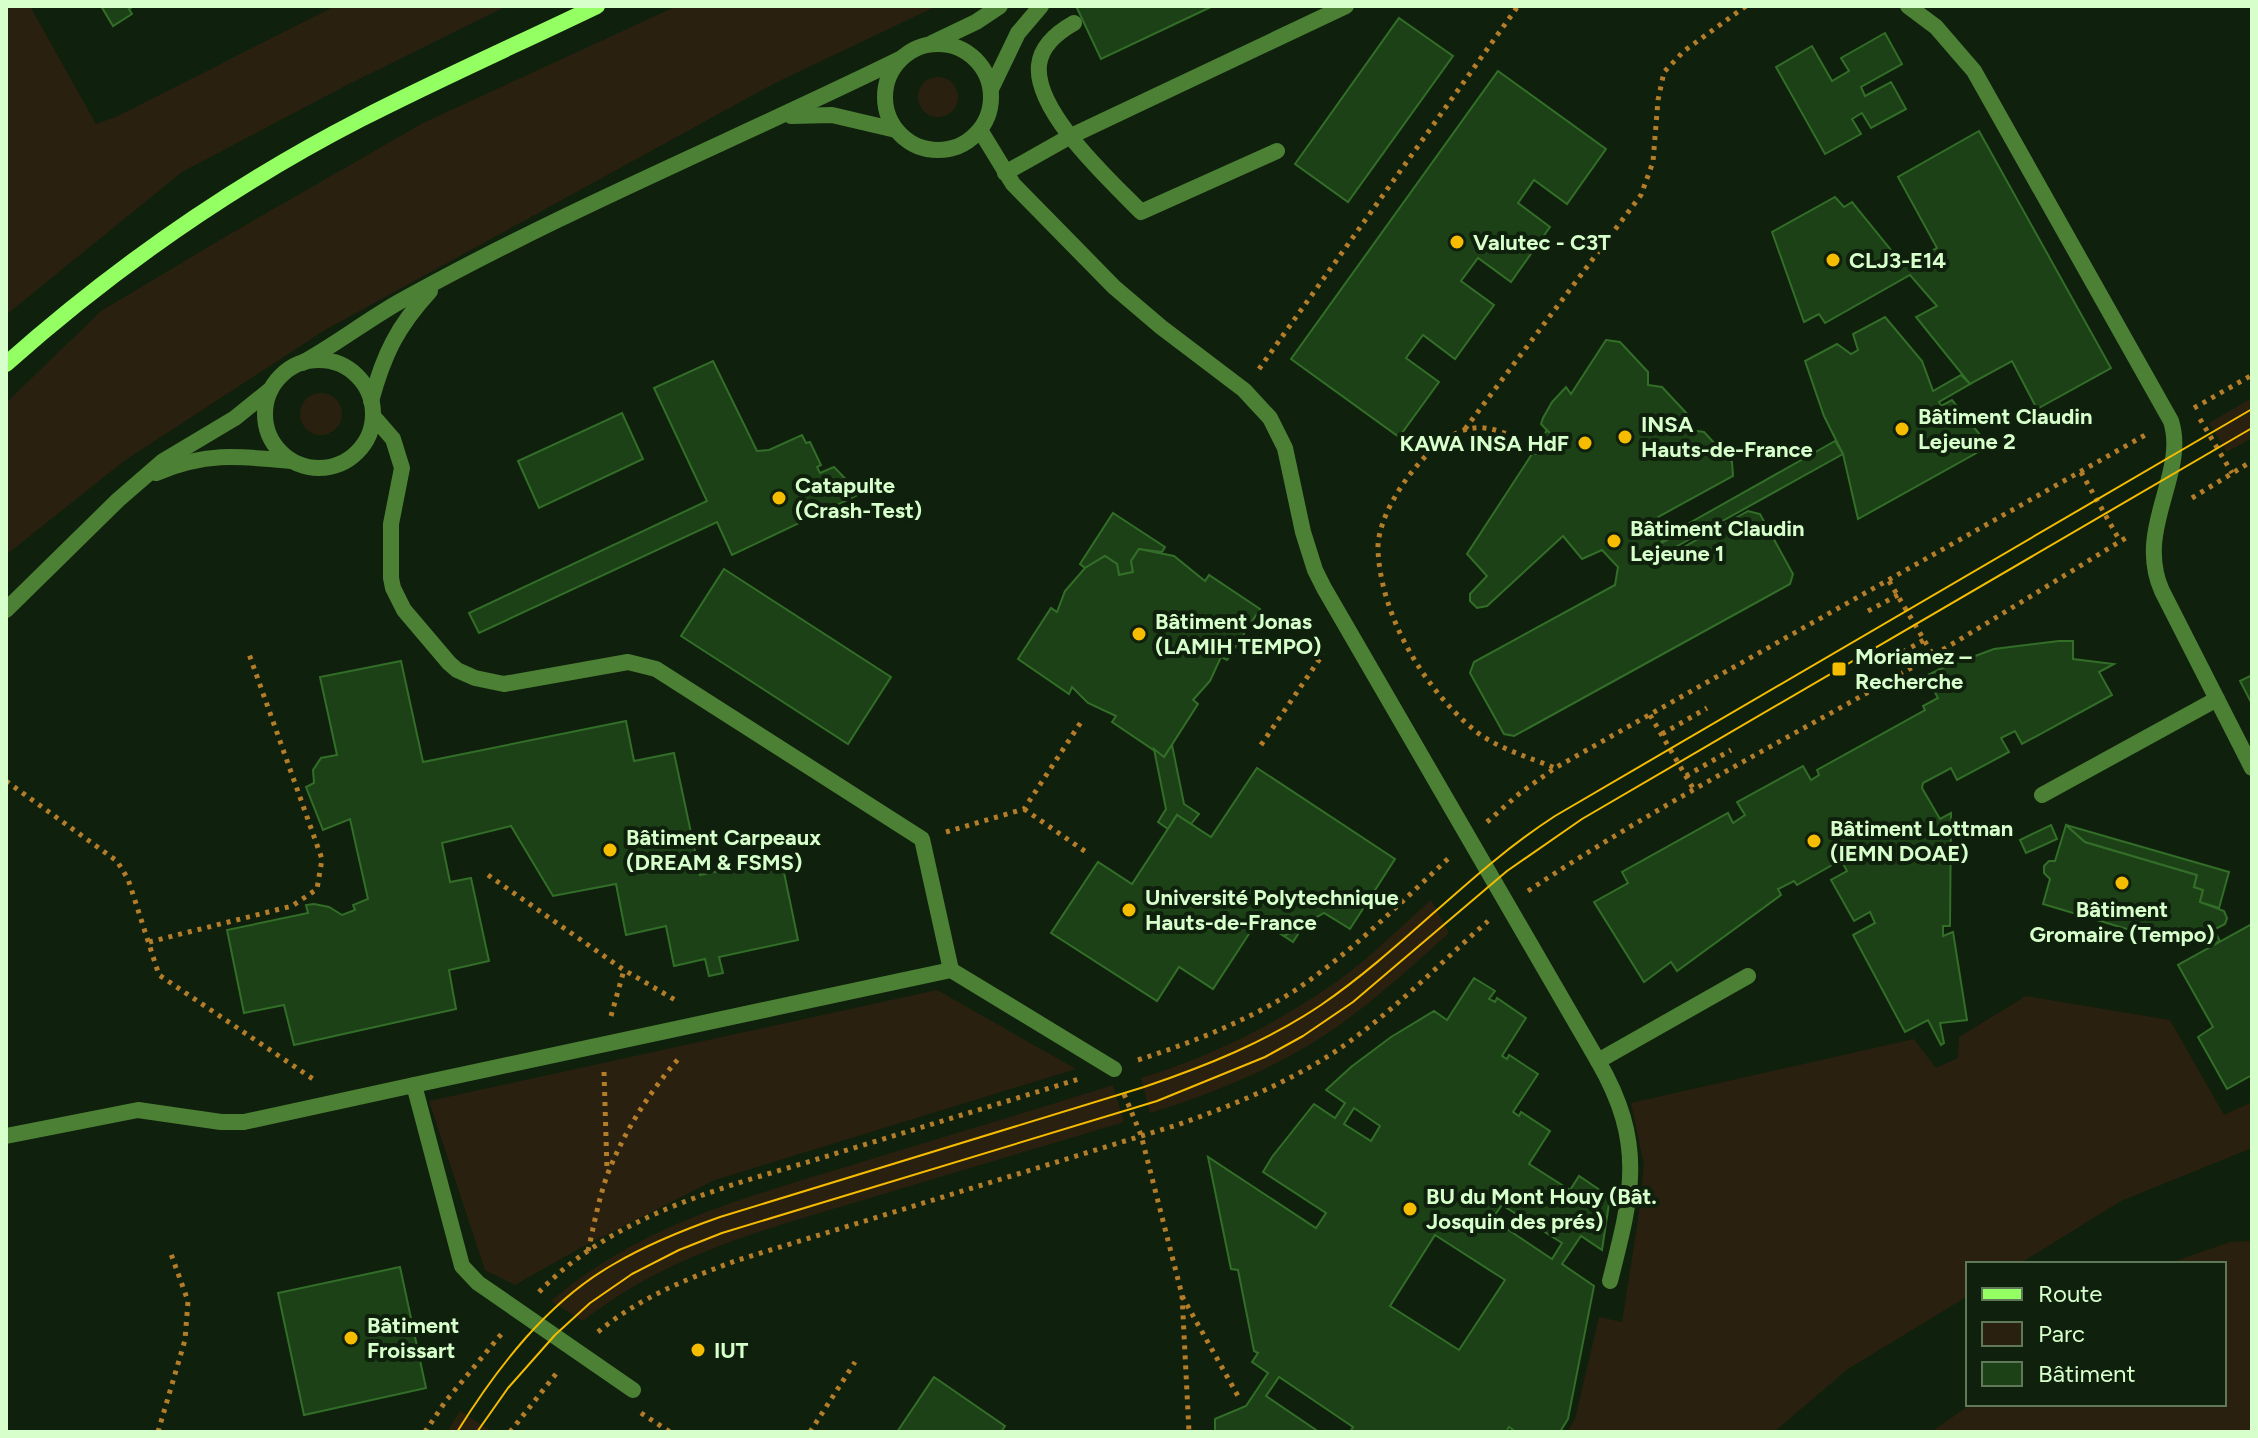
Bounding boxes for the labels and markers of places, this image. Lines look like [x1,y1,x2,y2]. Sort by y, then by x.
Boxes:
place label: Valutec - C3T [1473,229,1611,256]
marker: Valutec - C3T [1448,233,1466,251]
place label: CLJ3-E14 [1849,247,1946,274]
marker: CLJ3-E14 [1824,251,1842,269]
place label: Bâtiment Claudin Lejeune 2 [1918,403,2093,455]
place label: INSA Hauts-de-France [1641,411,1813,463]
marker: Bâtiment Claudin Lejeune 2 [1893,420,1911,438]
marker: INSA Hauts-de-France [1616,428,1634,446]
place label: KAWA INSA HdF [1400,430,1569,457]
marker: KAWA INSA HdF [1576,434,1594,452]
place label: Catapulte (Crash-Test) [795,472,922,524]
marker: Catapulte (Crash-Test) [770,489,788,507]
place label: Bâtiment Claudin Lejeune 1 [1630,515,1805,567]
marker: Bâtiment Claudin Lejeune 1 [1605,532,1623,550]
place label: Bâtiment Jonas (LAMIH TEMPO) [1155,608,1322,660]
marker: Bâtiment Jonas (LAMIH TEMPO) [1130,625,1148,643]
place label: Moriamez – Recherche [1855,643,1973,695]
marker: Moriamez – Recherche [1830,660,1848,678]
place label: Bâtiment Lottman (IEMN DOAE) [1830,815,2013,867]
place label: Bâtiment Carpeaux (DREAM & FSMS) [626,824,821,876]
marker: Bâtiment Lottman (IEMN DOAE) [1805,832,1823,850]
marker: Bâtiment Carpeaux (DREAM & FSMS) [601,841,619,859]
marker: Bâtiment Gromaire (Tempo) [2113,874,2131,892]
place label: Université Polytechnique Hauts-de-France [1145,884,1399,936]
place label: Bâtiment Gromaire (Tempo) [2029,896,2215,948]
marker: Université Polytechnique Hauts-de-France [1120,901,1138,919]
place label: BU du Mont Houy (Bât. Josquin des prés) [1426,1183,1657,1235]
marker: BU du Mont Houy (Bât. Josquin des prés) [1401,1200,1419,1218]
place label: Bâtiment Froissart [367,1312,460,1364]
marker: Bâtiment Froissart [342,1329,360,1347]
place label: IUT [714,1337,748,1364]
marker: IUT [689,1341,707,1359]

